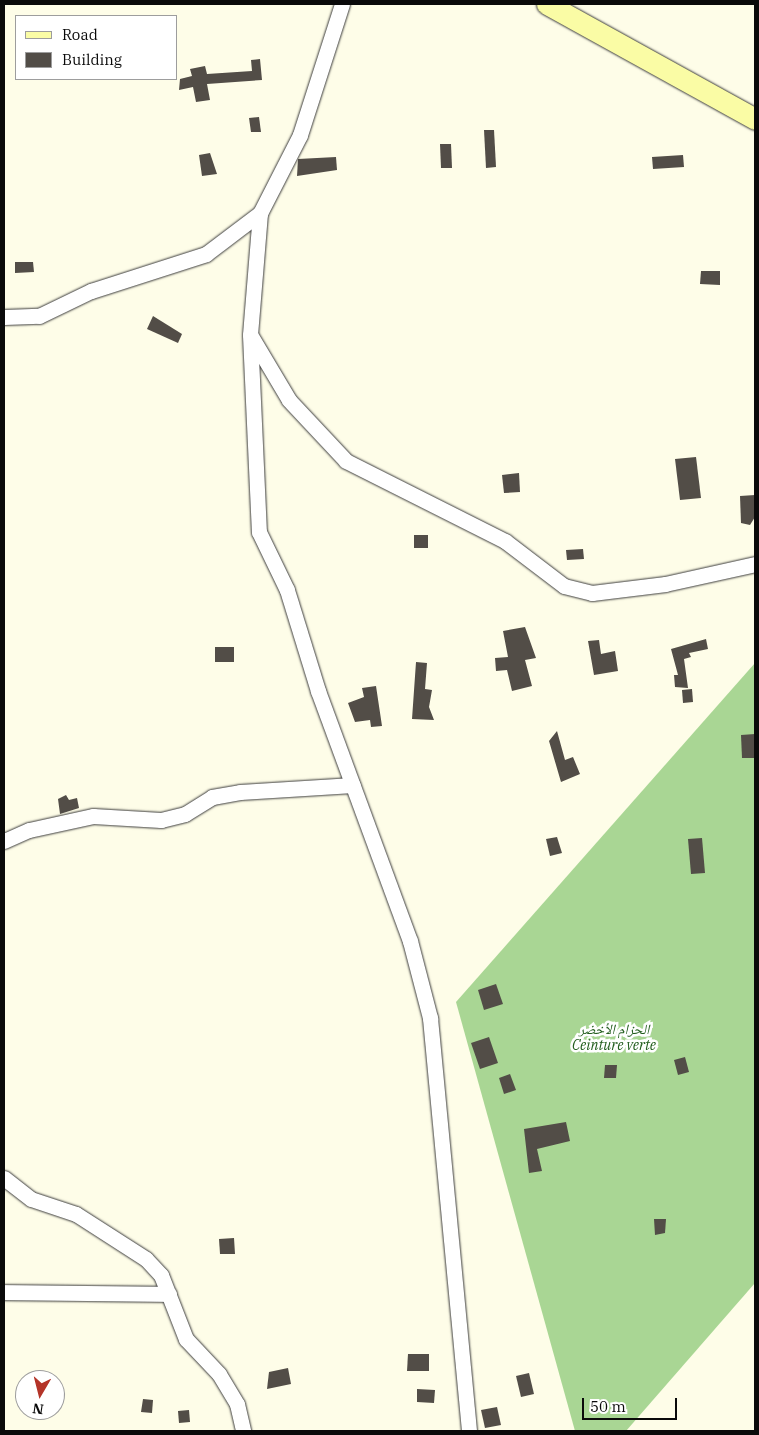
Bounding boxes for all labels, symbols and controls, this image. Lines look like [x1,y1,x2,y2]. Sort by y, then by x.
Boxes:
legend [15,15,178,80]
text: Road [62,25,98,44]
text: Building [62,50,122,69]
park label: الحزام الأخضر Ceinture verte [572,1021,656,1054]
north arrow [15,1370,65,1420]
scale bar [584,1388,679,1420]
text: 50 m [590,1397,626,1416]
text: N [31,1399,45,1419]

